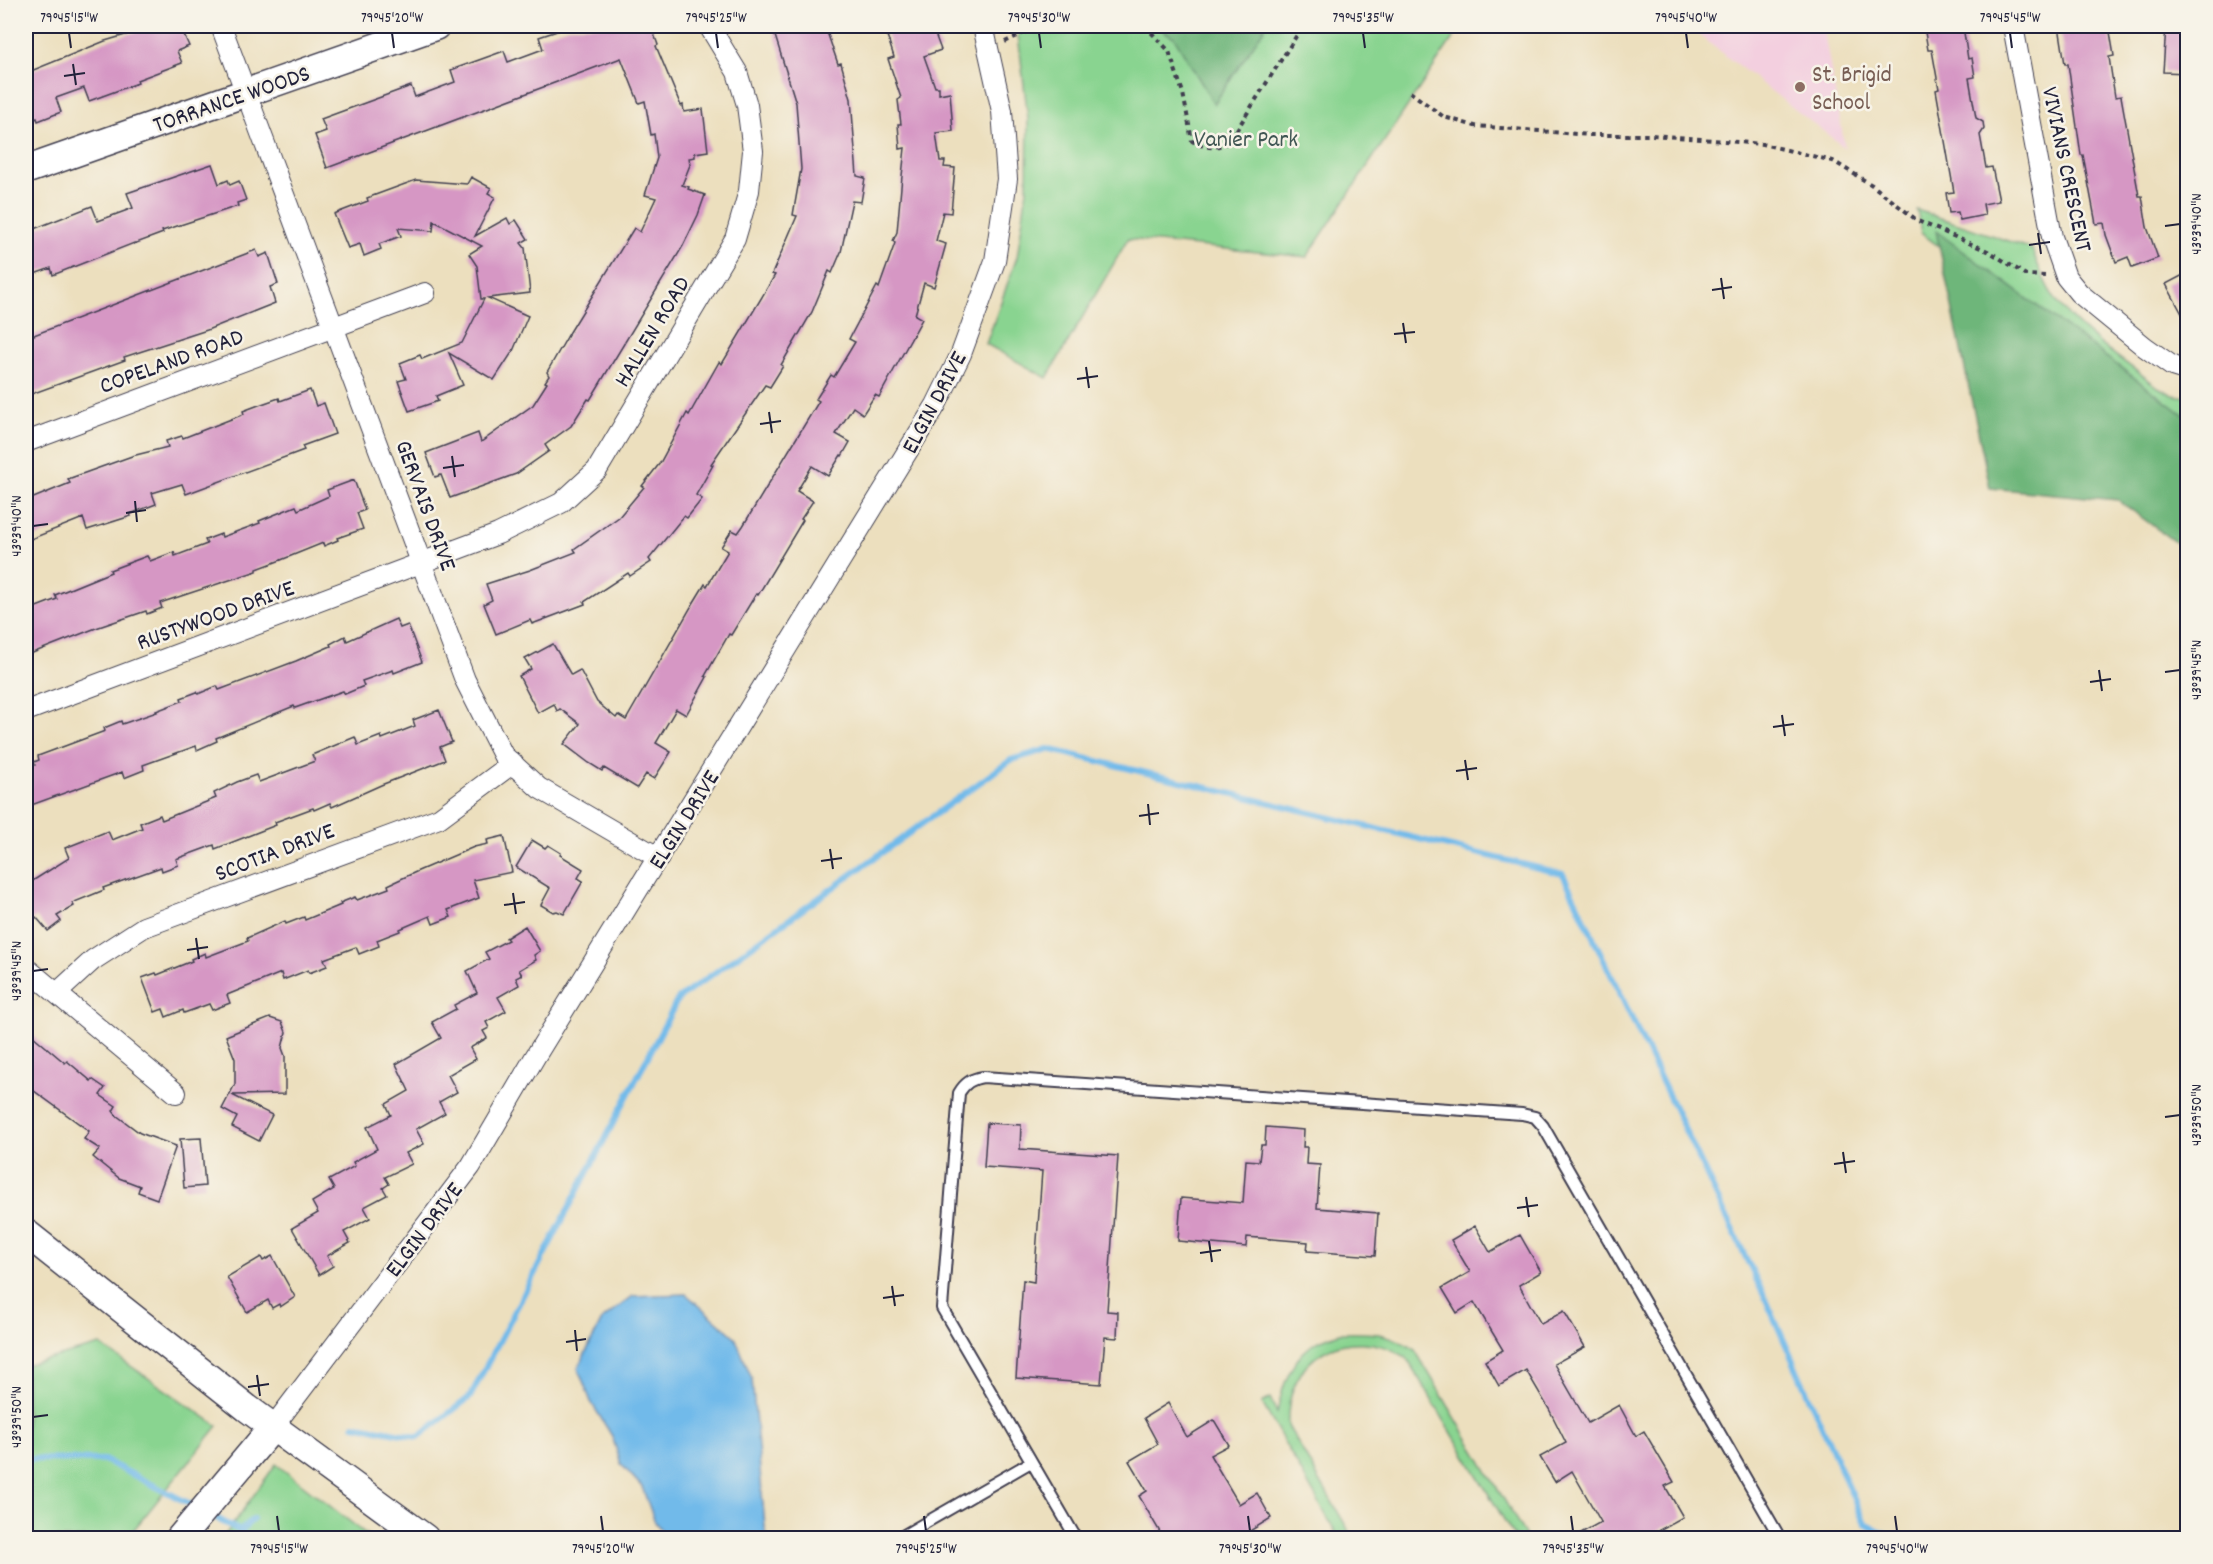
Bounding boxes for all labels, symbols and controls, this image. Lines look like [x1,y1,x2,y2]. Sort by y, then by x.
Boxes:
text: 79°45'15"W [40,8,98,30]
text: 79°45'20"W [361,8,424,30]
text: 79°45'25"W [685,8,747,30]
text: 79°45'30"W [1008,8,1071,30]
text: 79°45'35"W [1332,8,1394,30]
text: 79°45'40"W [1655,8,1717,30]
text: 79°45'45"W [1980,8,2041,30]
street label: TORRANCE WOODS [149,58,315,144]
place label: St. Brigid School [1812,59,1892,121]
marker: St. Brigid School [1793,80,1807,94]
street label: VIVIANS CRESCENT [2031,84,2099,256]
park label: Vanier Park [1194,124,1298,158]
text: 43°39'40"N [2187,193,2209,255]
street label: HALLEN ROAD [607,271,700,395]
street label: COPELAND ROAD [95,321,249,405]
street label: ELGIN DRIVE [894,346,977,461]
street label: GERVAIS DRIVE [385,436,464,576]
text: 43°39'40"N [7,495,29,557]
street label: RUSTYWOOD DRIVE [133,573,300,661]
text: 43°39'45"N [2187,640,2209,700]
street label: ELGIN DRIVE [642,764,730,877]
street label: SCOTIA DRIVE [210,815,340,892]
text: 43°39'45"N [7,941,29,1001]
text: 43°39'50"N [2187,1084,2209,1146]
street label: ELGIN DRIVE [378,1176,473,1286]
text: 43°39'50"N [7,1386,29,1448]
text: 79°45'15"W [250,1539,308,1561]
text: 79°45'20"W [572,1539,635,1561]
text: 79°45'25"W [895,1539,957,1561]
text: 79°45'30"W [1219,1539,1282,1561]
text: 79°45'35"W [1542,1539,1604,1561]
text: 79°45'40"W [1866,1539,1928,1561]

